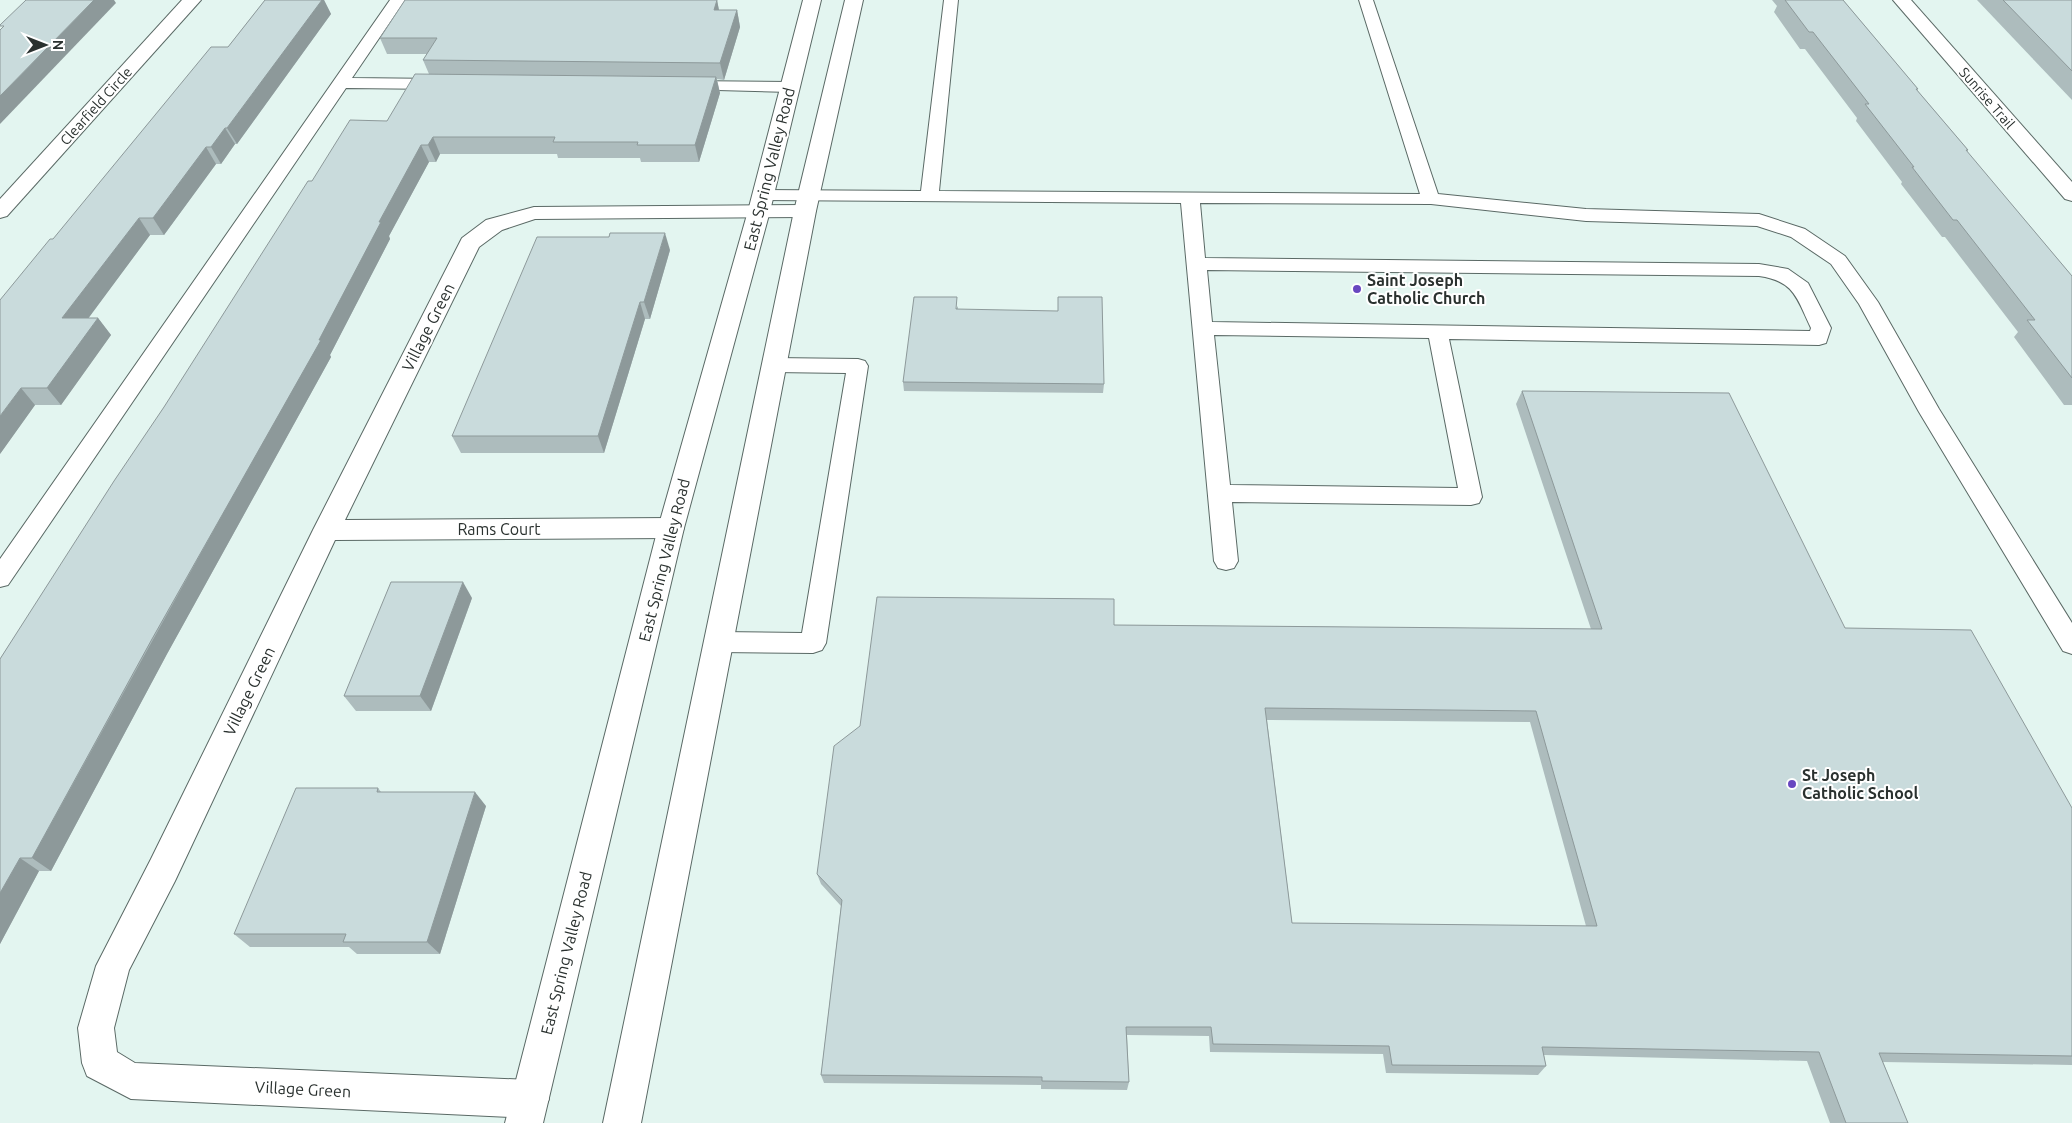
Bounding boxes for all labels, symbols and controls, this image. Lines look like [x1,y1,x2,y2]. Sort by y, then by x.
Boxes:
north arrow [20,20,70,70]
text: N [50,40,66,50]
street label: Clearfield Circle [57,64,135,148]
street label: Sunrise Trail [1956,64,2018,132]
street label: East Spring Valley Road [740,86,798,252]
place label: Saint Joseph Catholic Church [1367,271,1485,307]
street label: Village Green [398,280,458,374]
marker: Saint Joseph Catholic Church [1351,283,1363,295]
street label: East Spring Valley Road [635,477,693,643]
street label: Rams Court [457,520,541,538]
street label: Village Green [220,644,278,738]
place label: St Joseph Catholic School [1802,766,1918,802]
marker: St Joseph Catholic School [1786,778,1798,790]
street label: East Spring Valley Road [537,870,595,1036]
street label: Village Green [254,1077,352,1101]

